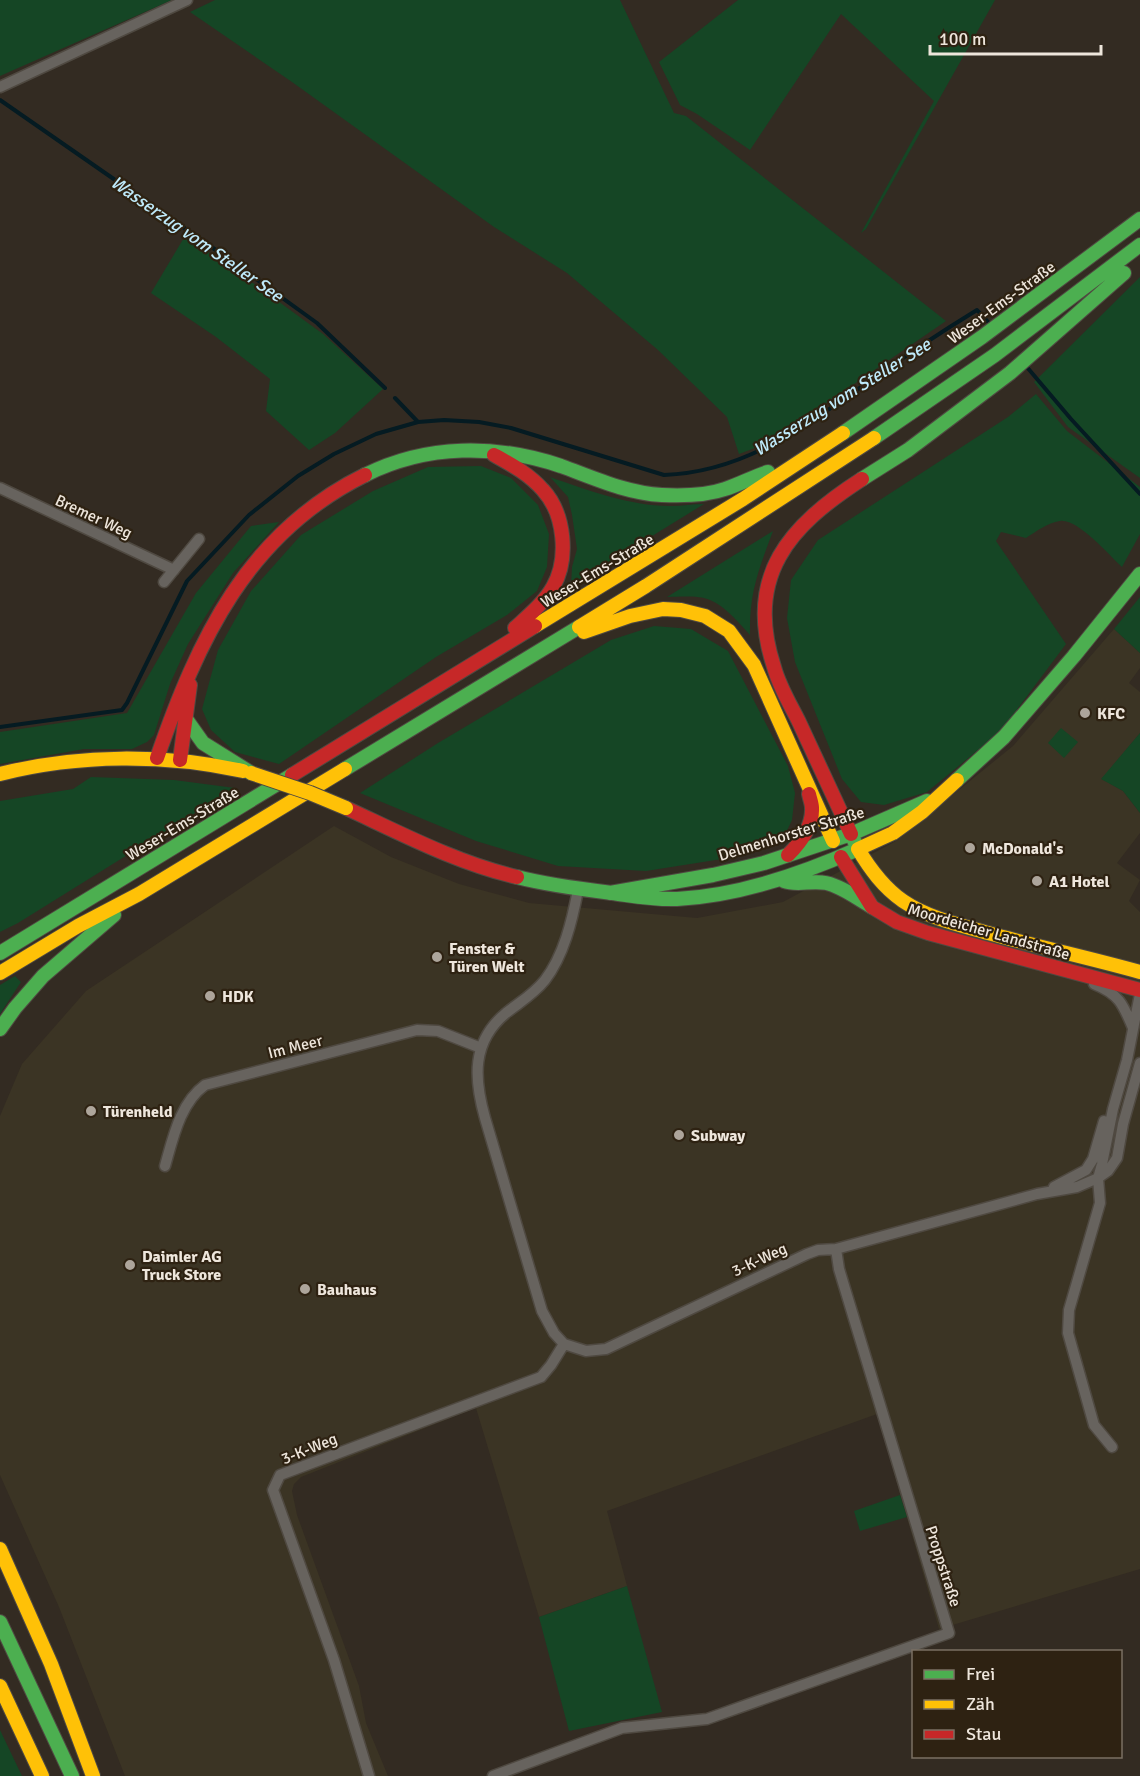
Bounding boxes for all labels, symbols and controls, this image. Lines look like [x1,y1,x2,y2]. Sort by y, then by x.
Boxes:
scale bar [930,18,1101,56]
text: 100 m [939,28,986,50]
water label: Wasserzug vom Steller See [107,171,288,307]
street label: Weser-Ems-Straße [944,257,1059,349]
water label: Wasserzug vom Steller See [749,333,936,461]
street label: Bremer Weg [52,490,135,543]
street label: Weser-Ems-Straße [537,529,658,612]
place label: KFC [1097,704,1125,724]
marker: KFC [1078,706,1092,720]
street label: Weser-Ems-Straße [122,782,243,865]
street label: Delmenhorster Straße [716,802,867,866]
place label: McDonald's [982,839,1063,859]
marker: McDonald's [963,841,977,855]
place label: A1 Hotel [1049,872,1110,892]
marker: A1 Hotel [1030,874,1044,888]
street label: Moordeicher Landstraße [905,899,1072,965]
place label: Fenster & Türen Welt [449,939,524,977]
marker: Fenster & Türen Welt [430,950,444,964]
place label: HDK [222,987,254,1007]
marker: HDK [203,989,217,1003]
street label: Im Meer [266,1030,325,1063]
place label: Türenheld [103,1102,173,1122]
marker: Türenheld [84,1104,98,1118]
place label: Subway [691,1126,745,1146]
marker: Subway [672,1128,686,1142]
street label: 3-K-Weg [729,1238,790,1281]
place label: Daimler AG Truck Store [142,1247,222,1285]
marker: Daimler AG Truck Store [123,1258,137,1272]
place label: Bauhaus [317,1280,377,1300]
marker: Bauhaus [298,1282,312,1296]
street label: 3-K-Weg [278,1429,340,1469]
street label: Proppstraße [921,1523,966,1609]
legend [912,1650,1122,1758]
text: Frei [966,1663,995,1685]
text: Zäh [966,1693,995,1715]
text: Stau [966,1723,1001,1745]

